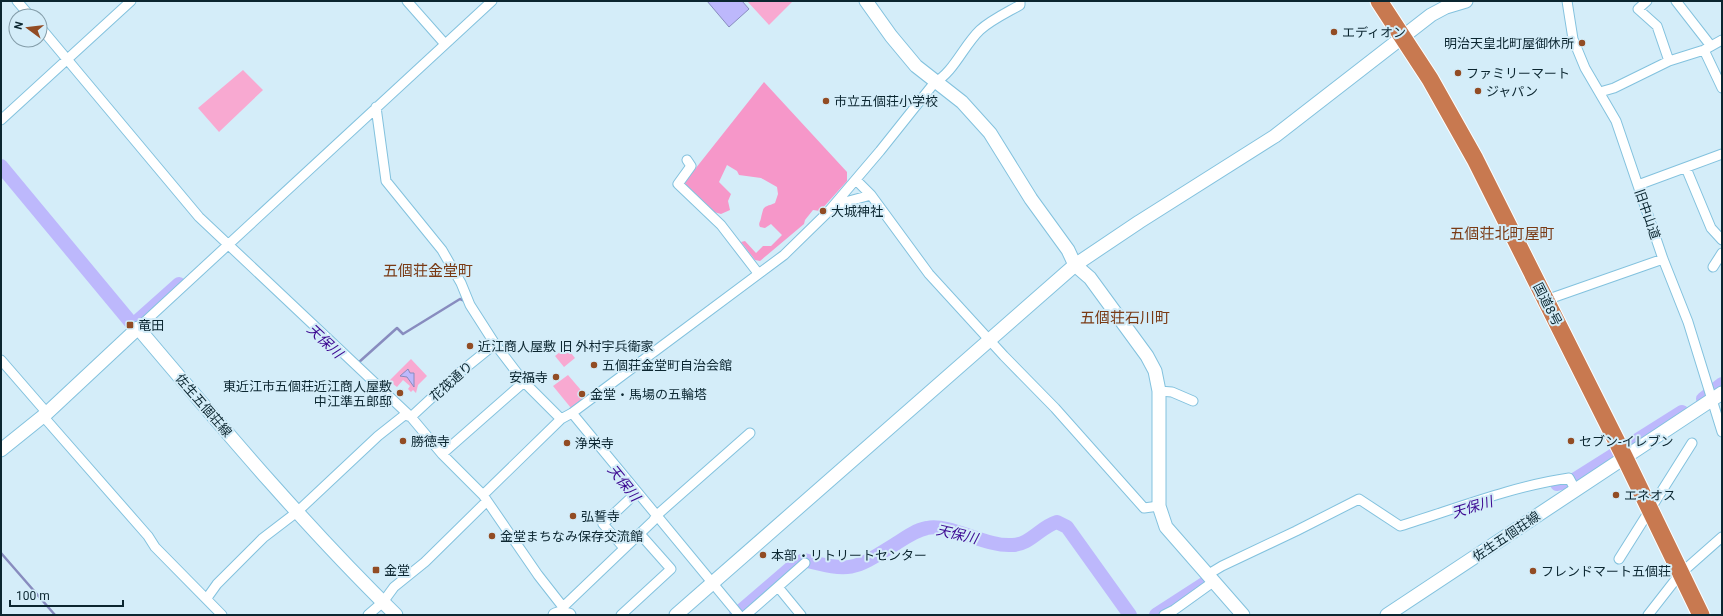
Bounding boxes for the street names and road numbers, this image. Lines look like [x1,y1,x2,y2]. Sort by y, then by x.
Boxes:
street label: 旧中山道 [1632,187,1663,241]
street label: 国道8号 [1530,280,1565,328]
street label: 花筏通り [427,358,476,404]
street label: 佐生五個荘線 [172,371,235,440]
street label: 佐生五個荘線 [1470,508,1543,564]

